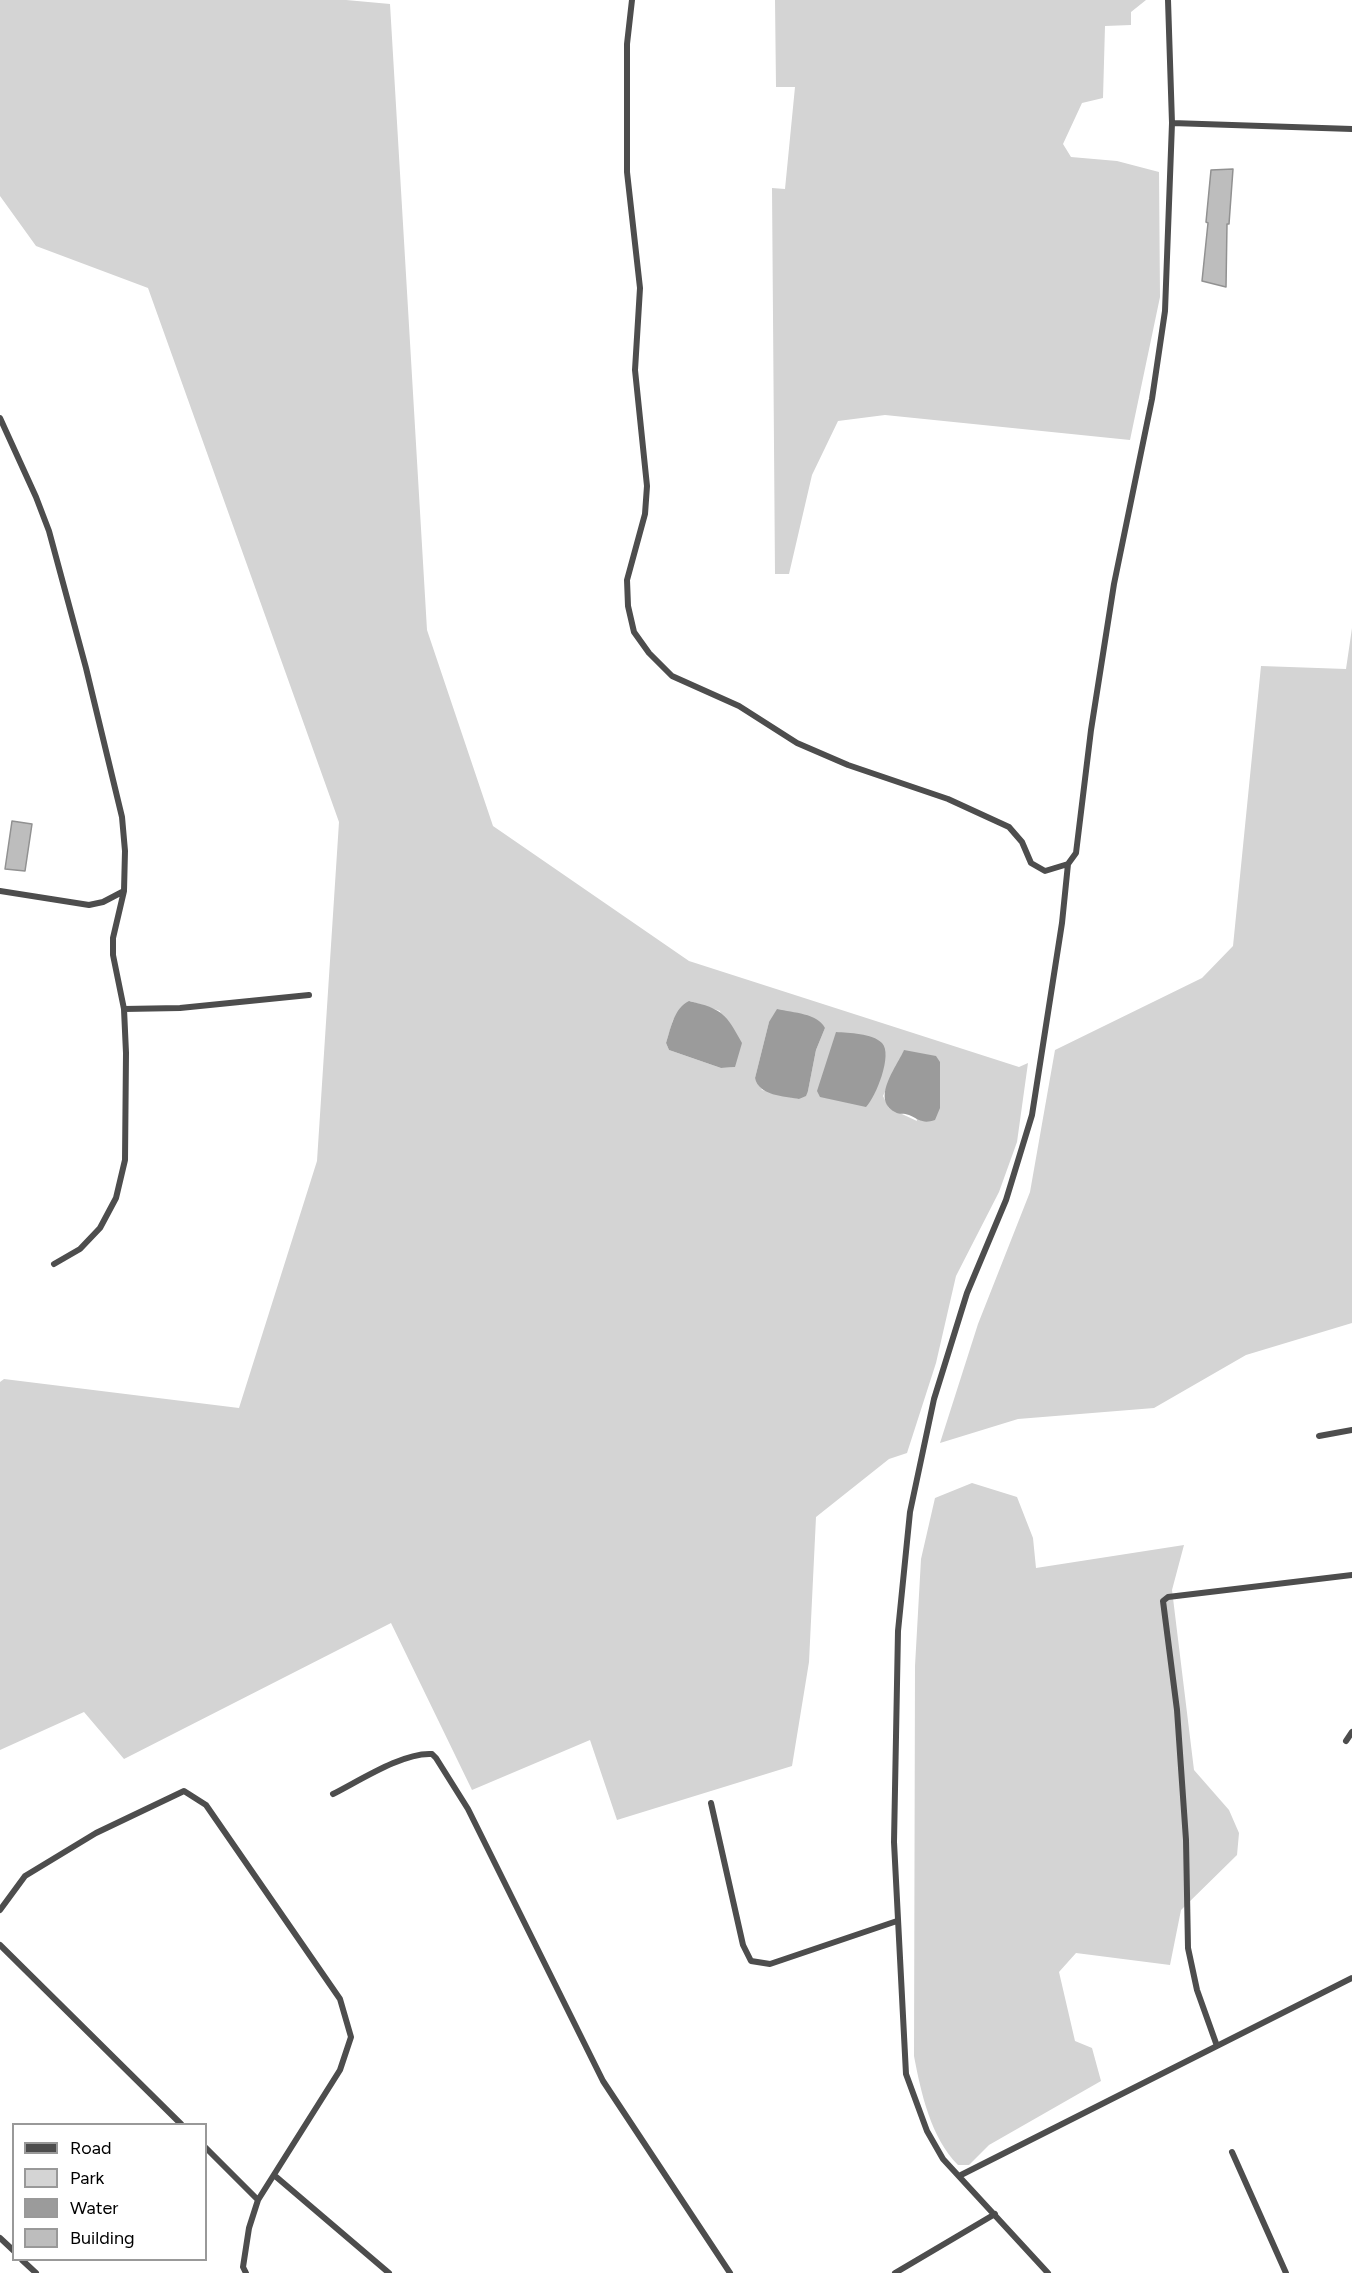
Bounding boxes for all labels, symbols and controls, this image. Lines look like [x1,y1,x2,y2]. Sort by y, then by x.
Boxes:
legend [12,2123,207,2261]
text: Road [70,2137,111,2159]
text: Park [70,2167,104,2189]
text: Water [70,2197,118,2219]
text: Building [70,2227,135,2249]

